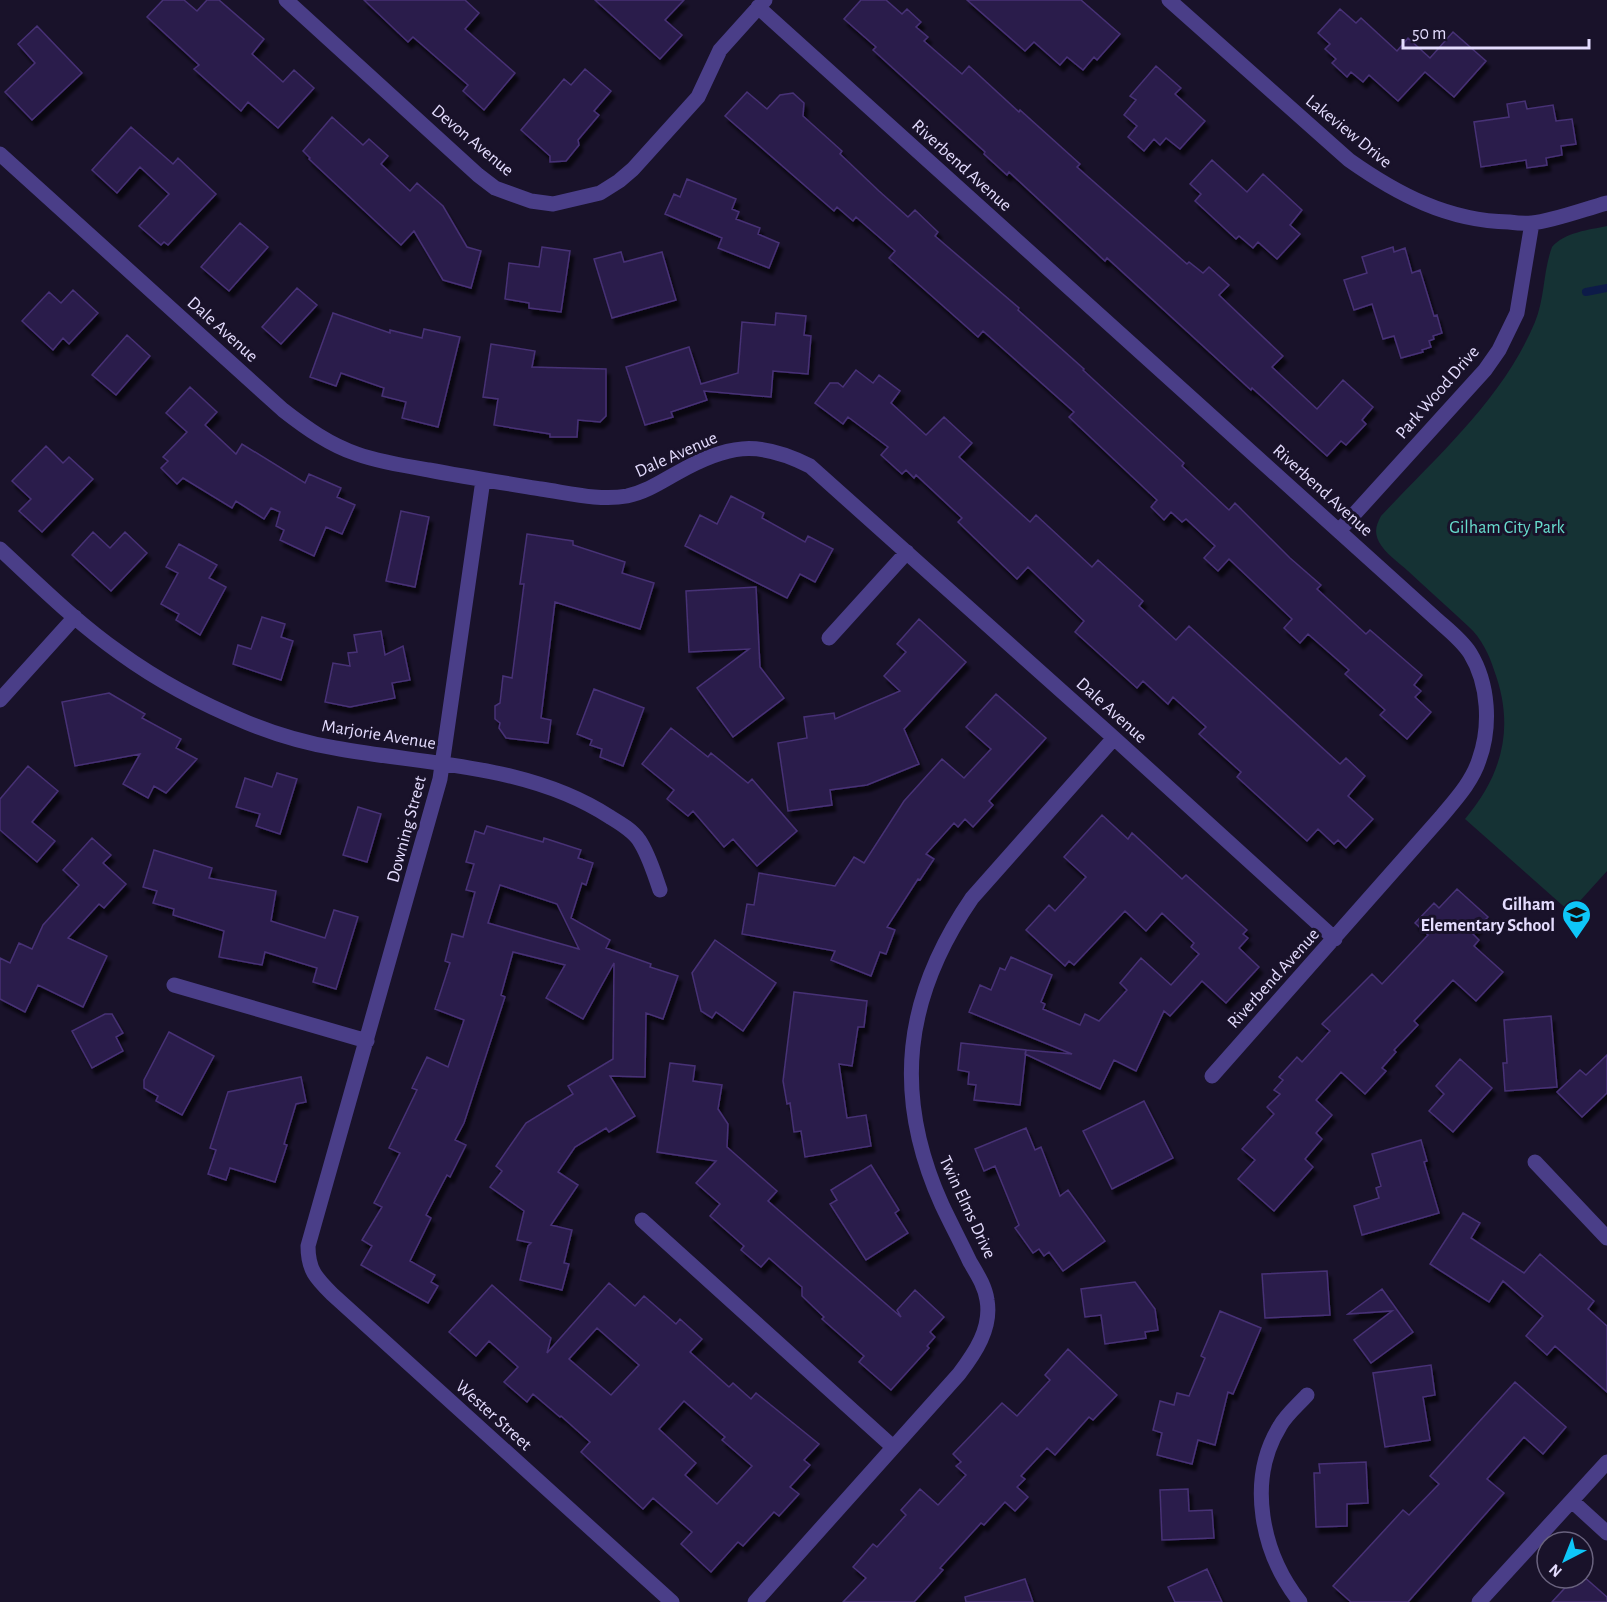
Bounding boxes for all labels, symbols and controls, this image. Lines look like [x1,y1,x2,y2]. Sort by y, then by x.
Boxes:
scale bar [1403,12,1589,50]
text: 50 m [1412,25,1446,43]
street label: Lakeview Drive [1302,92,1395,172]
street label: Devon Avenue [428,102,517,180]
street label: Riverbend Avenue [908,116,1015,215]
street label: Dale Avenue [184,294,261,366]
street label: Park Wood Drive [1393,343,1483,443]
street label: Dale Avenue [632,429,720,481]
street label: Riverbend Avenue [1269,441,1376,540]
park label: Gilham City Park [1449,519,1566,537]
street label: Dale Avenue [1073,675,1150,747]
street label: Marjorie Avenue [320,717,437,753]
street label: Downing Street [384,774,430,884]
place label: Gilham Elementary School [1420,896,1555,935]
school or university icon: Gilham Elementary School [1560,898,1592,940]
street label: Riverbend Avenue [1224,925,1323,1032]
street label: Twin Elms Drive [935,1153,999,1262]
street label: Wester Street [452,1377,535,1454]
north arrow [1535,1530,1595,1590]
text: N [1546,1561,1565,1580]

